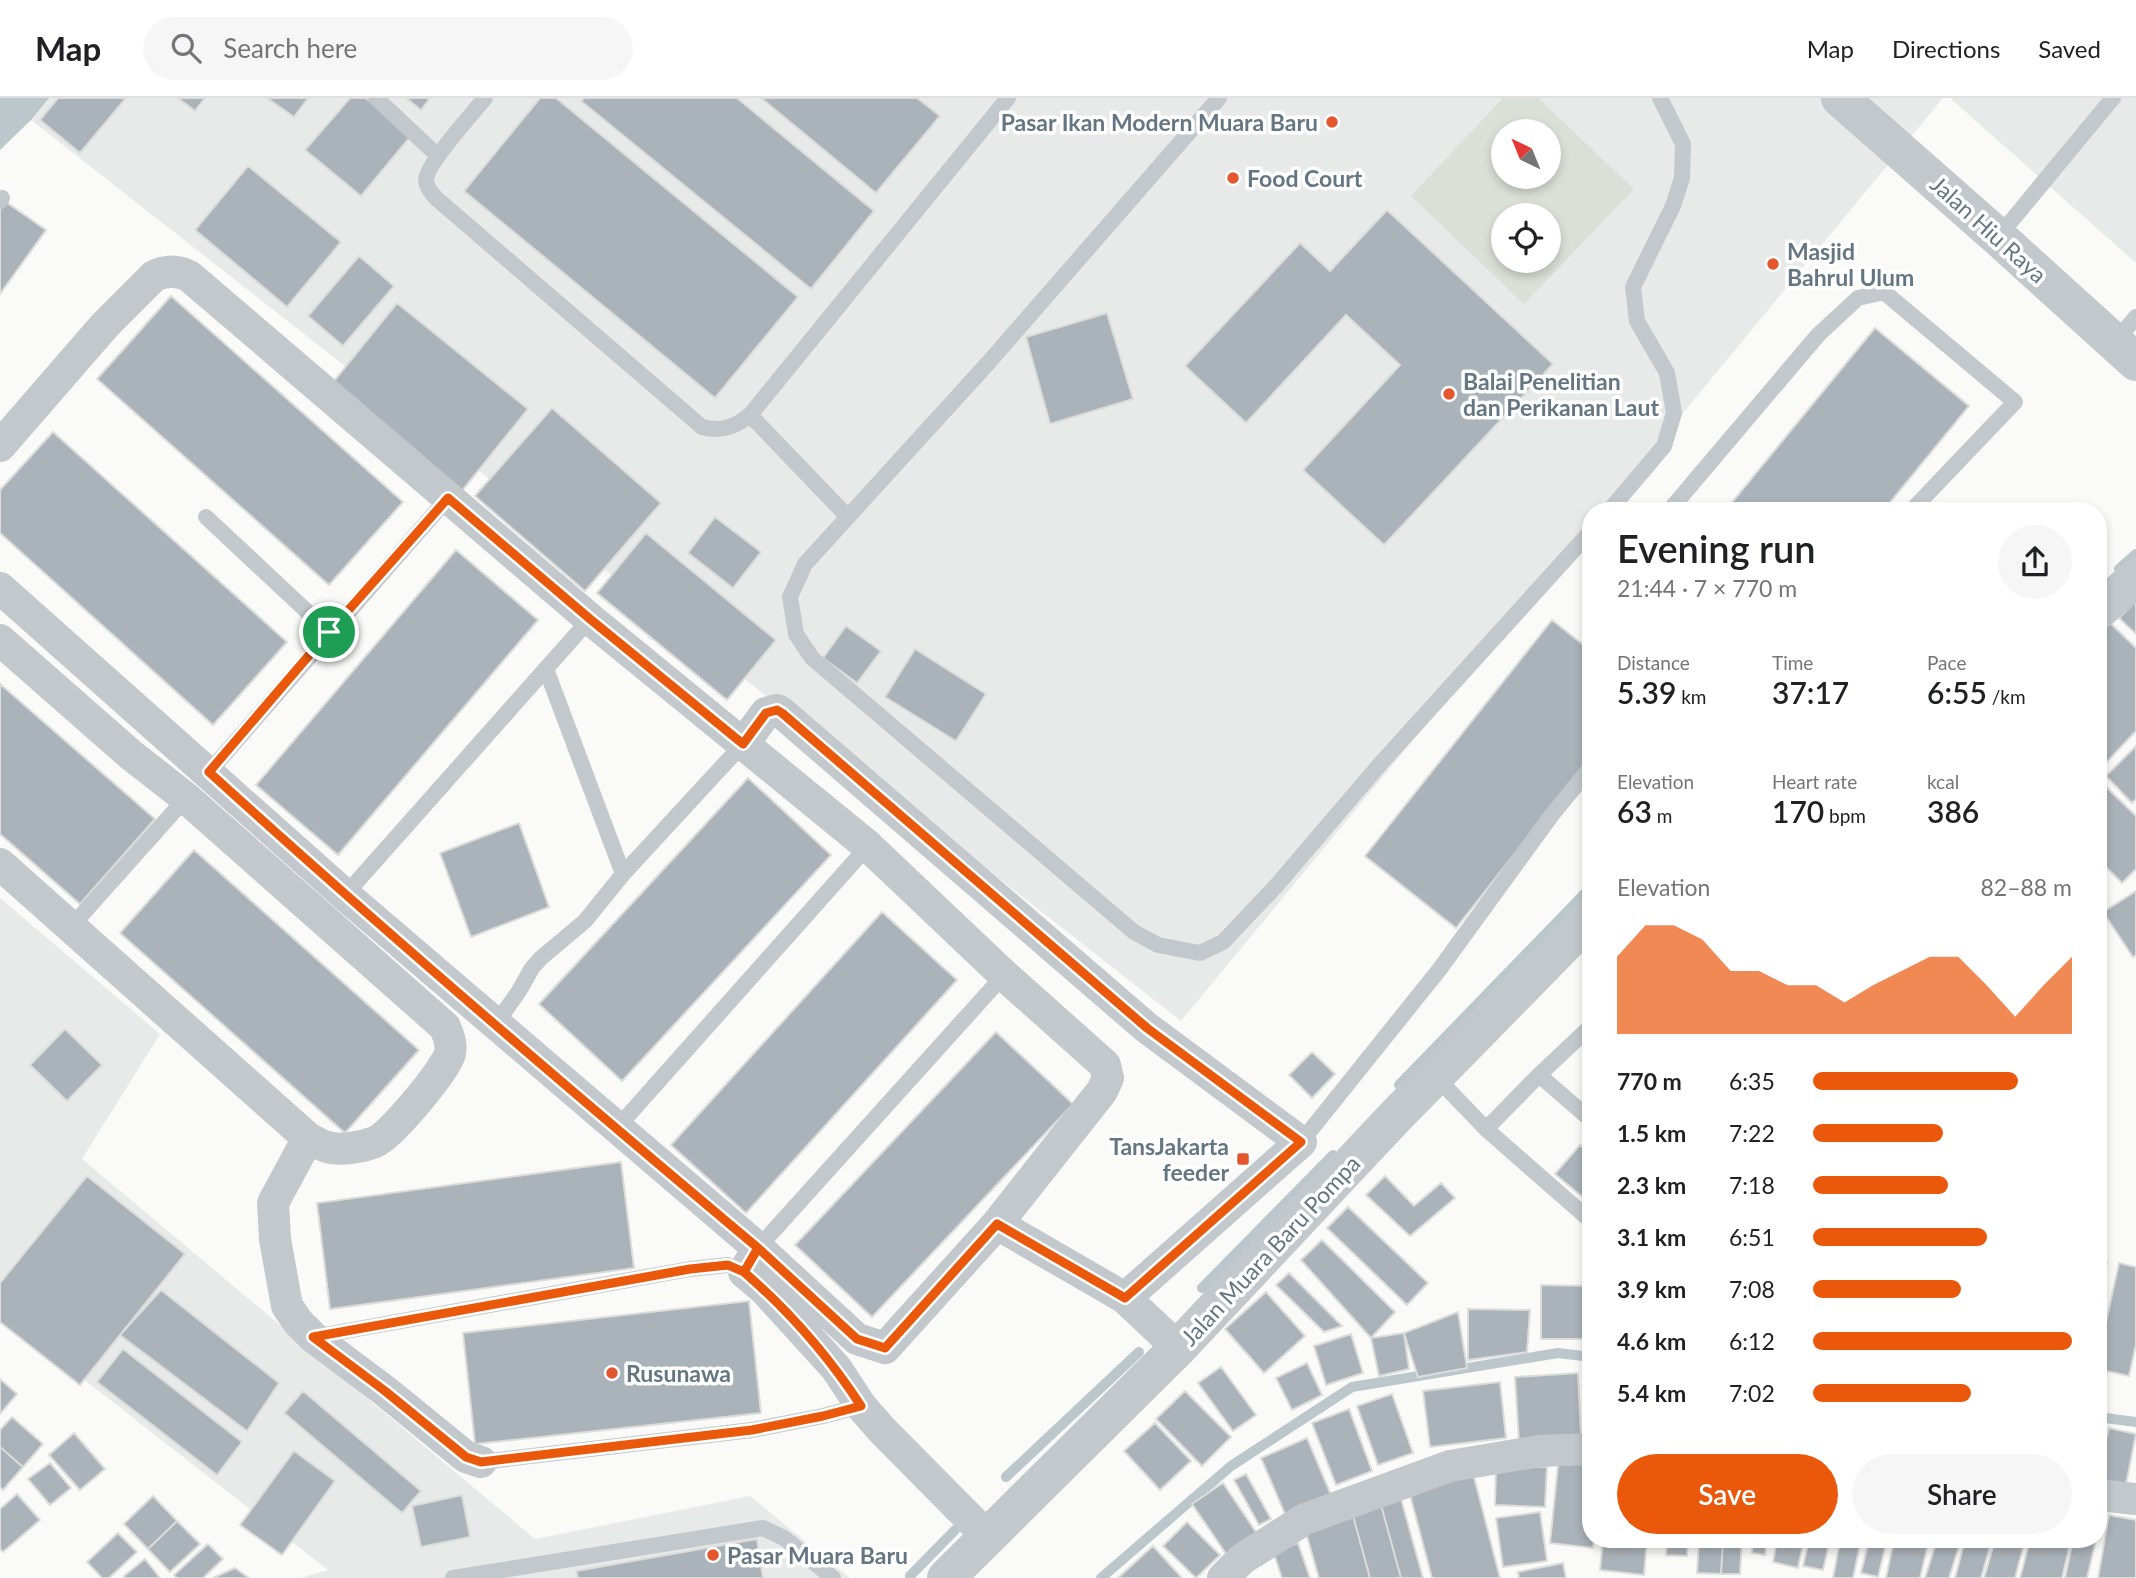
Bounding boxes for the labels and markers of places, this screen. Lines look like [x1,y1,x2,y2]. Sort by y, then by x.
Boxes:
place label: Pasar Ikan Modern Muara Baru [1001,108,1318,136]
marker: Pasar Ikan Modern Muara Baru [1324,114,1340,130]
place label: Food Court [1247,164,1363,192]
marker: Food Court [1225,170,1241,186]
place label: Masjid Bahrul Ulum [1787,237,1914,291]
marker: Masjid Bahrul Ulum [1765,256,1781,272]
place label: Balai Penelitian dan Perikanan Laut [1463,367,1659,421]
marker: Balai Penelitian dan Perikanan Laut [1441,386,1457,402]
pin [299,602,359,662]
place label: TansJakarta feeder [1109,1132,1229,1186]
marker: TansJakarta feeder [1235,1151,1251,1167]
place label: Rusunawa [626,1359,731,1387]
marker: Rusunawa [604,1365,620,1381]
place label: Pasar Muara Baru [727,1541,908,1569]
marker: Pasar Muara Baru [705,1547,721,1563]

